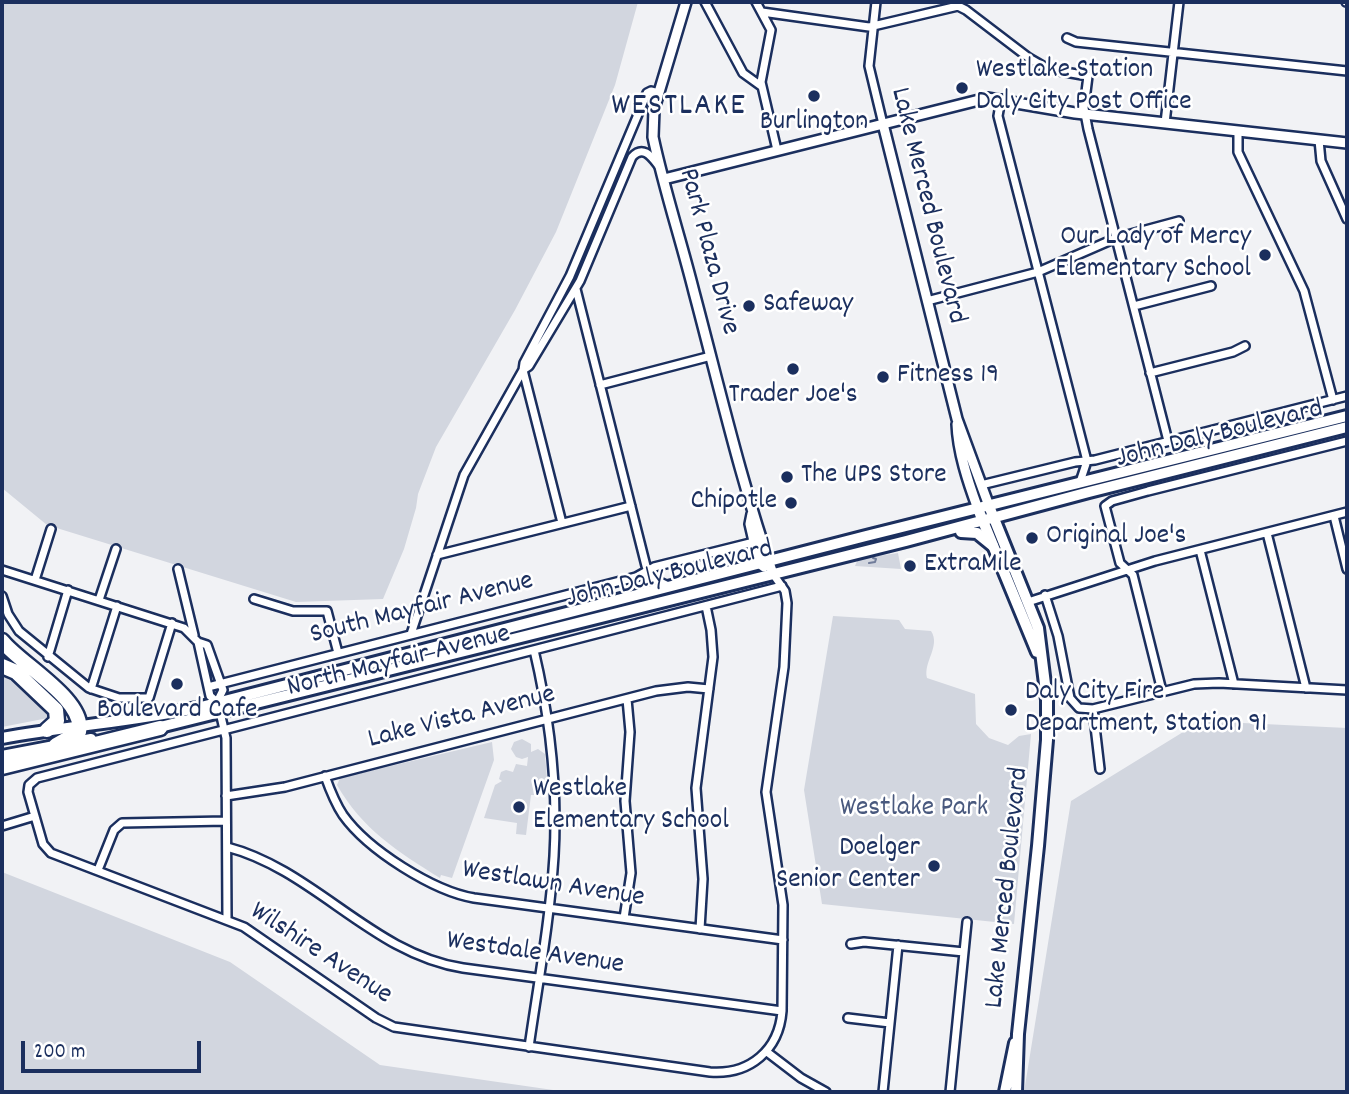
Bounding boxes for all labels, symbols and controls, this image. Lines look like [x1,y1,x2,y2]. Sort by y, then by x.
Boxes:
place label: Westlake Station Daly City Post Office [976,55,1192,121]
marker: Westlake Station Daly City Post Office [954,80,970,96]
street label: Lake Merced Boulevard [880,84,972,328]
marker: Burlington [806,88,822,104]
district label: WESTLAKE [612,90,746,128]
place label: Burlington [760,107,868,141]
street label: Park Plaza Drive [669,165,745,339]
place label: Our Lady of Mercy Elementary School [1055,222,1251,288]
marker: Our Lady of Mercy Elementary School [1257,247,1273,263]
place label: Safeway [763,289,853,323]
marker: Safeway [741,298,757,314]
place label: Fitness 19 [897,360,999,394]
marker: Trader Joe's [785,361,801,377]
marker: Fitness 19 [875,369,891,385]
place label: Trader Joe's [728,380,858,414]
street label: John Daly Boulevard [1113,394,1327,478]
place label: The UPS Store [801,460,947,494]
marker: The UPS Store [779,469,795,485]
place label: Chipotle [691,486,777,520]
marker: Chipotle [783,495,799,511]
place label: Original Joe's [1046,521,1186,555]
marker: Original Joe's [1024,530,1040,546]
street label: John Daly Boulevard [563,534,777,618]
place label: ExtraMile [924,549,1021,583]
marker: ExtraMile [902,558,918,574]
street label: South Mayfair Avenue [307,566,537,654]
street label: North Mayfair Avenue [284,619,514,707]
marker: Boulevard Cafe [169,676,185,692]
place label: Daly City Fire Department, Station 91 [1025,677,1267,743]
street label: Lake Vista Avenue [365,680,559,758]
place label: Boulevard Cafe [97,695,257,729]
marker: Daly City Fire Department, Station 91 [1003,702,1019,718]
street label: Lake Merced Boulevard [980,766,1038,1010]
place label: Westlake Elementary School [533,774,729,840]
park label: Westlake Park [840,793,988,827]
marker: Westlake Elementary School [511,799,527,815]
place label: Doelger Senior Center [776,833,920,899]
street label: Westlawn Avenue [459,855,647,917]
marker: Doelger Senior Center [926,858,942,874]
street label: Wilshire Avenue [242,896,398,1014]
street label: Westdale Avenue [444,926,626,984]
scale bar [24,1028,205,1072]
text: 200 m [34,1038,85,1068]

